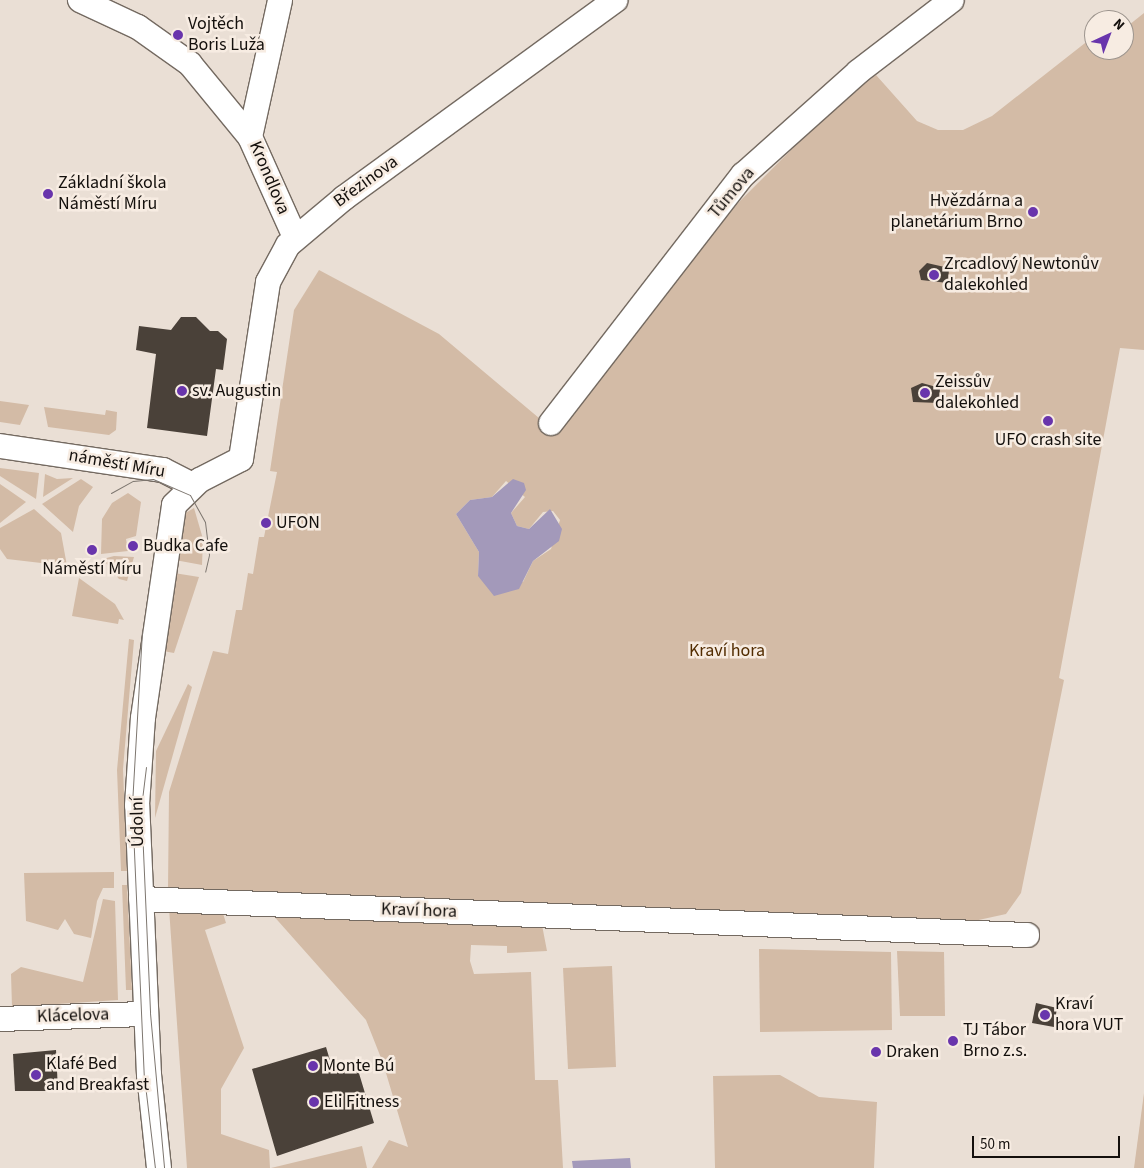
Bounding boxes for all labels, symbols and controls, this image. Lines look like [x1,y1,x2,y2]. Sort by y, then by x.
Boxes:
north arrow [1084,10,1134,60]
place label: Vojtěch Boris Luža [188,14,265,56]
text: N [1108,14,1129,35]
marker: Vojtěch Boris Luža [172,29,184,41]
street label: Krondlova [244,138,294,218]
street label: Březinova [330,151,402,213]
street label: Tůmova [704,163,760,223]
place label: Základní škola Náměstí Míru [58,173,166,215]
marker: Základní škola Náměstí Míru [42,188,54,200]
place label: Hvězdárna a planetárium Brno [891,191,1023,233]
marker: Hvězdárna a planetárium Brno [1027,206,1039,218]
place label: Zrcadlový Newtonův dalekohled [944,254,1099,296]
marker: Zrcadlový Newtonův dalekohled [928,269,940,281]
place label: Zeissův dalekohled [935,372,1019,414]
place label: sv. Augustin [192,380,281,402]
marker: sv. Augustin [176,385,188,397]
marker: Zeissův dalekohled [919,387,931,399]
marker: UFO crash site [1042,415,1054,427]
place label: UFO crash site [995,429,1101,451]
street label: náměstí Míru [67,445,167,483]
place label: UFON [276,512,320,534]
marker: UFON [260,517,272,529]
place label: Budka Cafe [143,535,228,557]
marker: Budka Cafe [127,540,139,552]
marker: Náměstí Míru [86,544,98,556]
place label: Náměstí Míru [42,558,142,580]
park label: Kraví hora [689,640,765,662]
street label: Údolní [127,797,149,847]
street label: Kraví hora [381,899,457,923]
place label: Kraví hora VUT [1055,994,1123,1036]
street label: Klácelova [37,1004,109,1028]
marker: Kraví hora VUT [1039,1009,1051,1021]
place label: TJ Tábor Brno z.s. [963,1020,1027,1062]
marker: TJ Tábor Brno z.s. [947,1035,959,1047]
place label: Draken [886,1041,939,1063]
marker: Draken [870,1046,882,1058]
place label: Klafé Bed and Breakfast [46,1054,149,1096]
place label: Monte Bú [323,1055,394,1077]
marker: Monte Bú [307,1060,319,1072]
marker: Klafé Bed and Breakfast [30,1069,42,1081]
place label: Eli Fitness [324,1091,399,1113]
marker: Eli Fitness [308,1096,320,1108]
scale bar [974,1126,1122,1158]
text: 50 m [980,1134,1010,1155]

